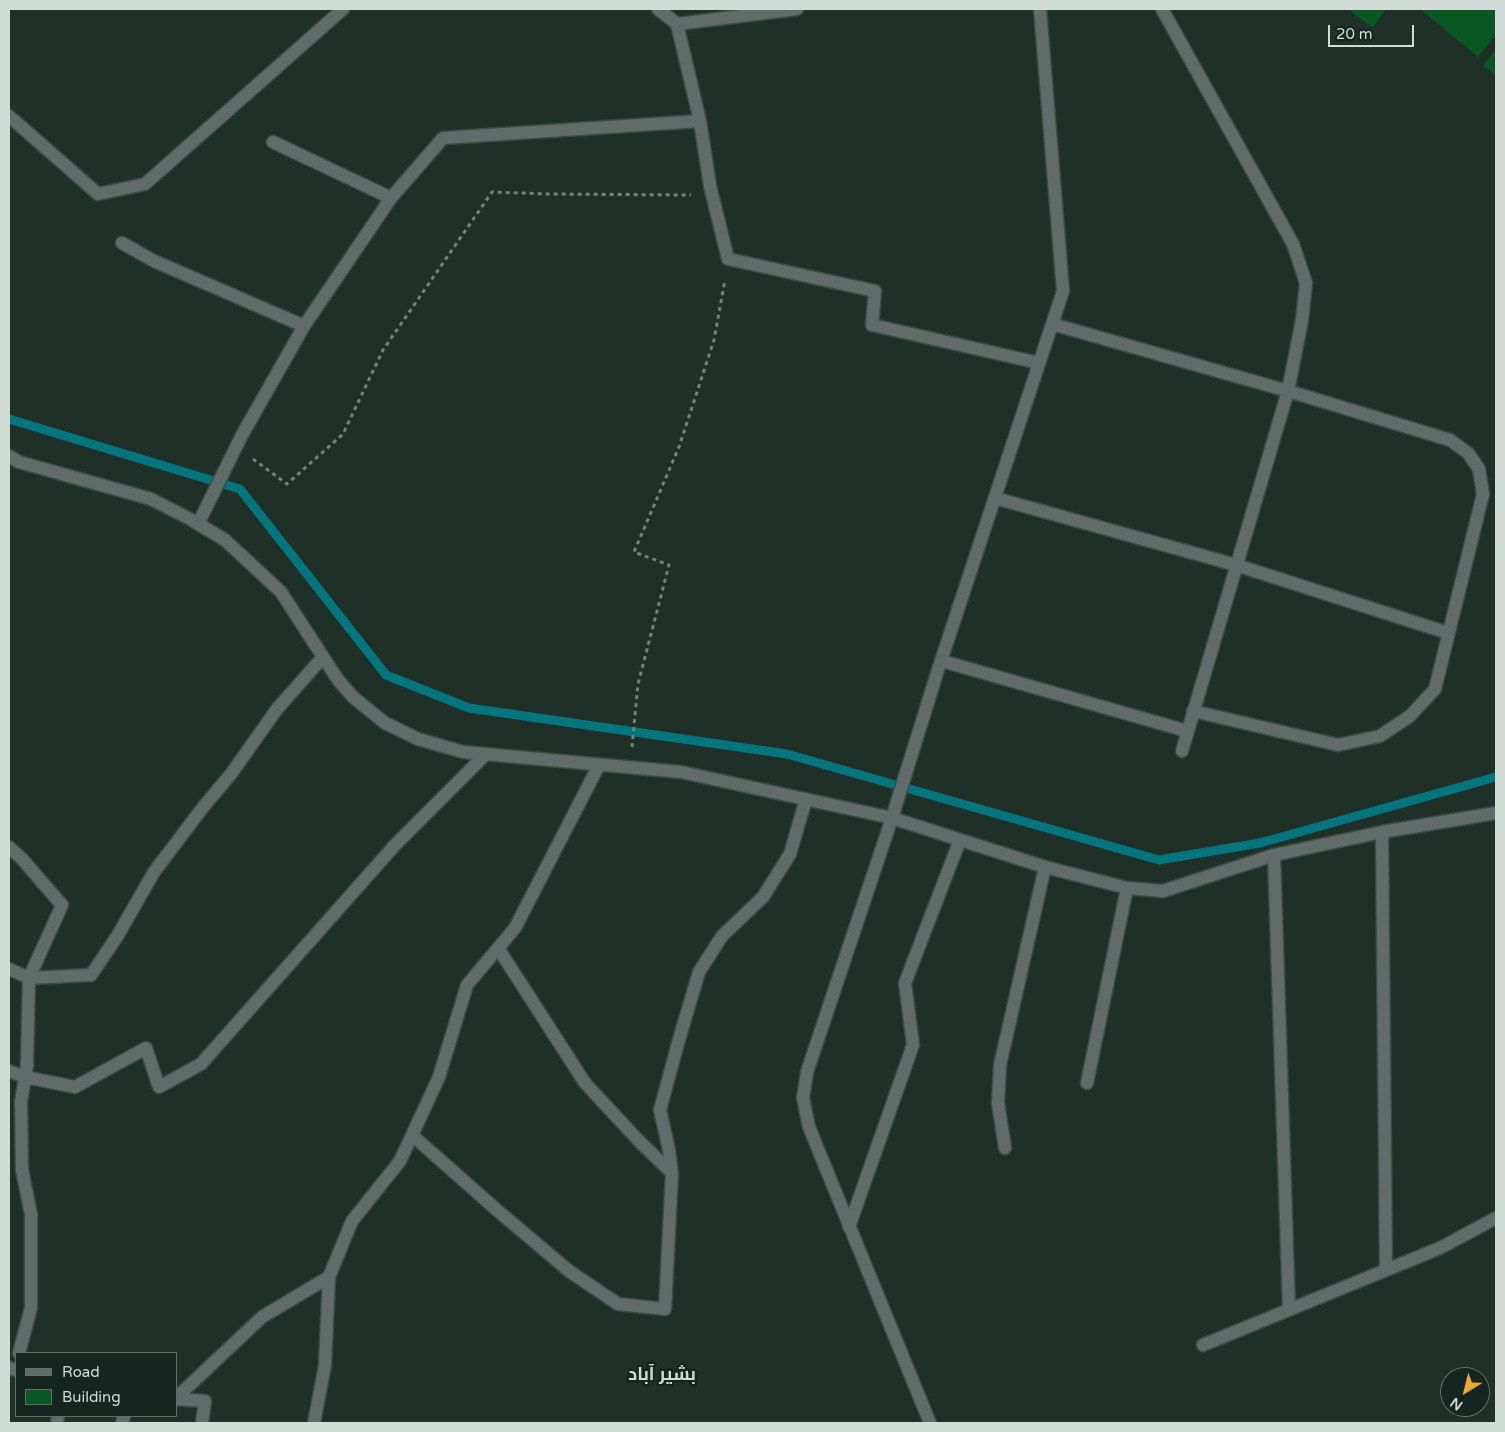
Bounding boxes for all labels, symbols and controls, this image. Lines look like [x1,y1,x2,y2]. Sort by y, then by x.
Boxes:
scale bar [1330,15,1416,47]
text: 20 m [1336,25,1373,43]
legend [15,1352,178,1417]
text: Road [62,1363,100,1381]
district label: بشیر آباد [628,1364,696,1386]
north arrow [1440,1367,1490,1417]
text: Building [62,1388,121,1406]
text: N [1447,1394,1466,1414]

